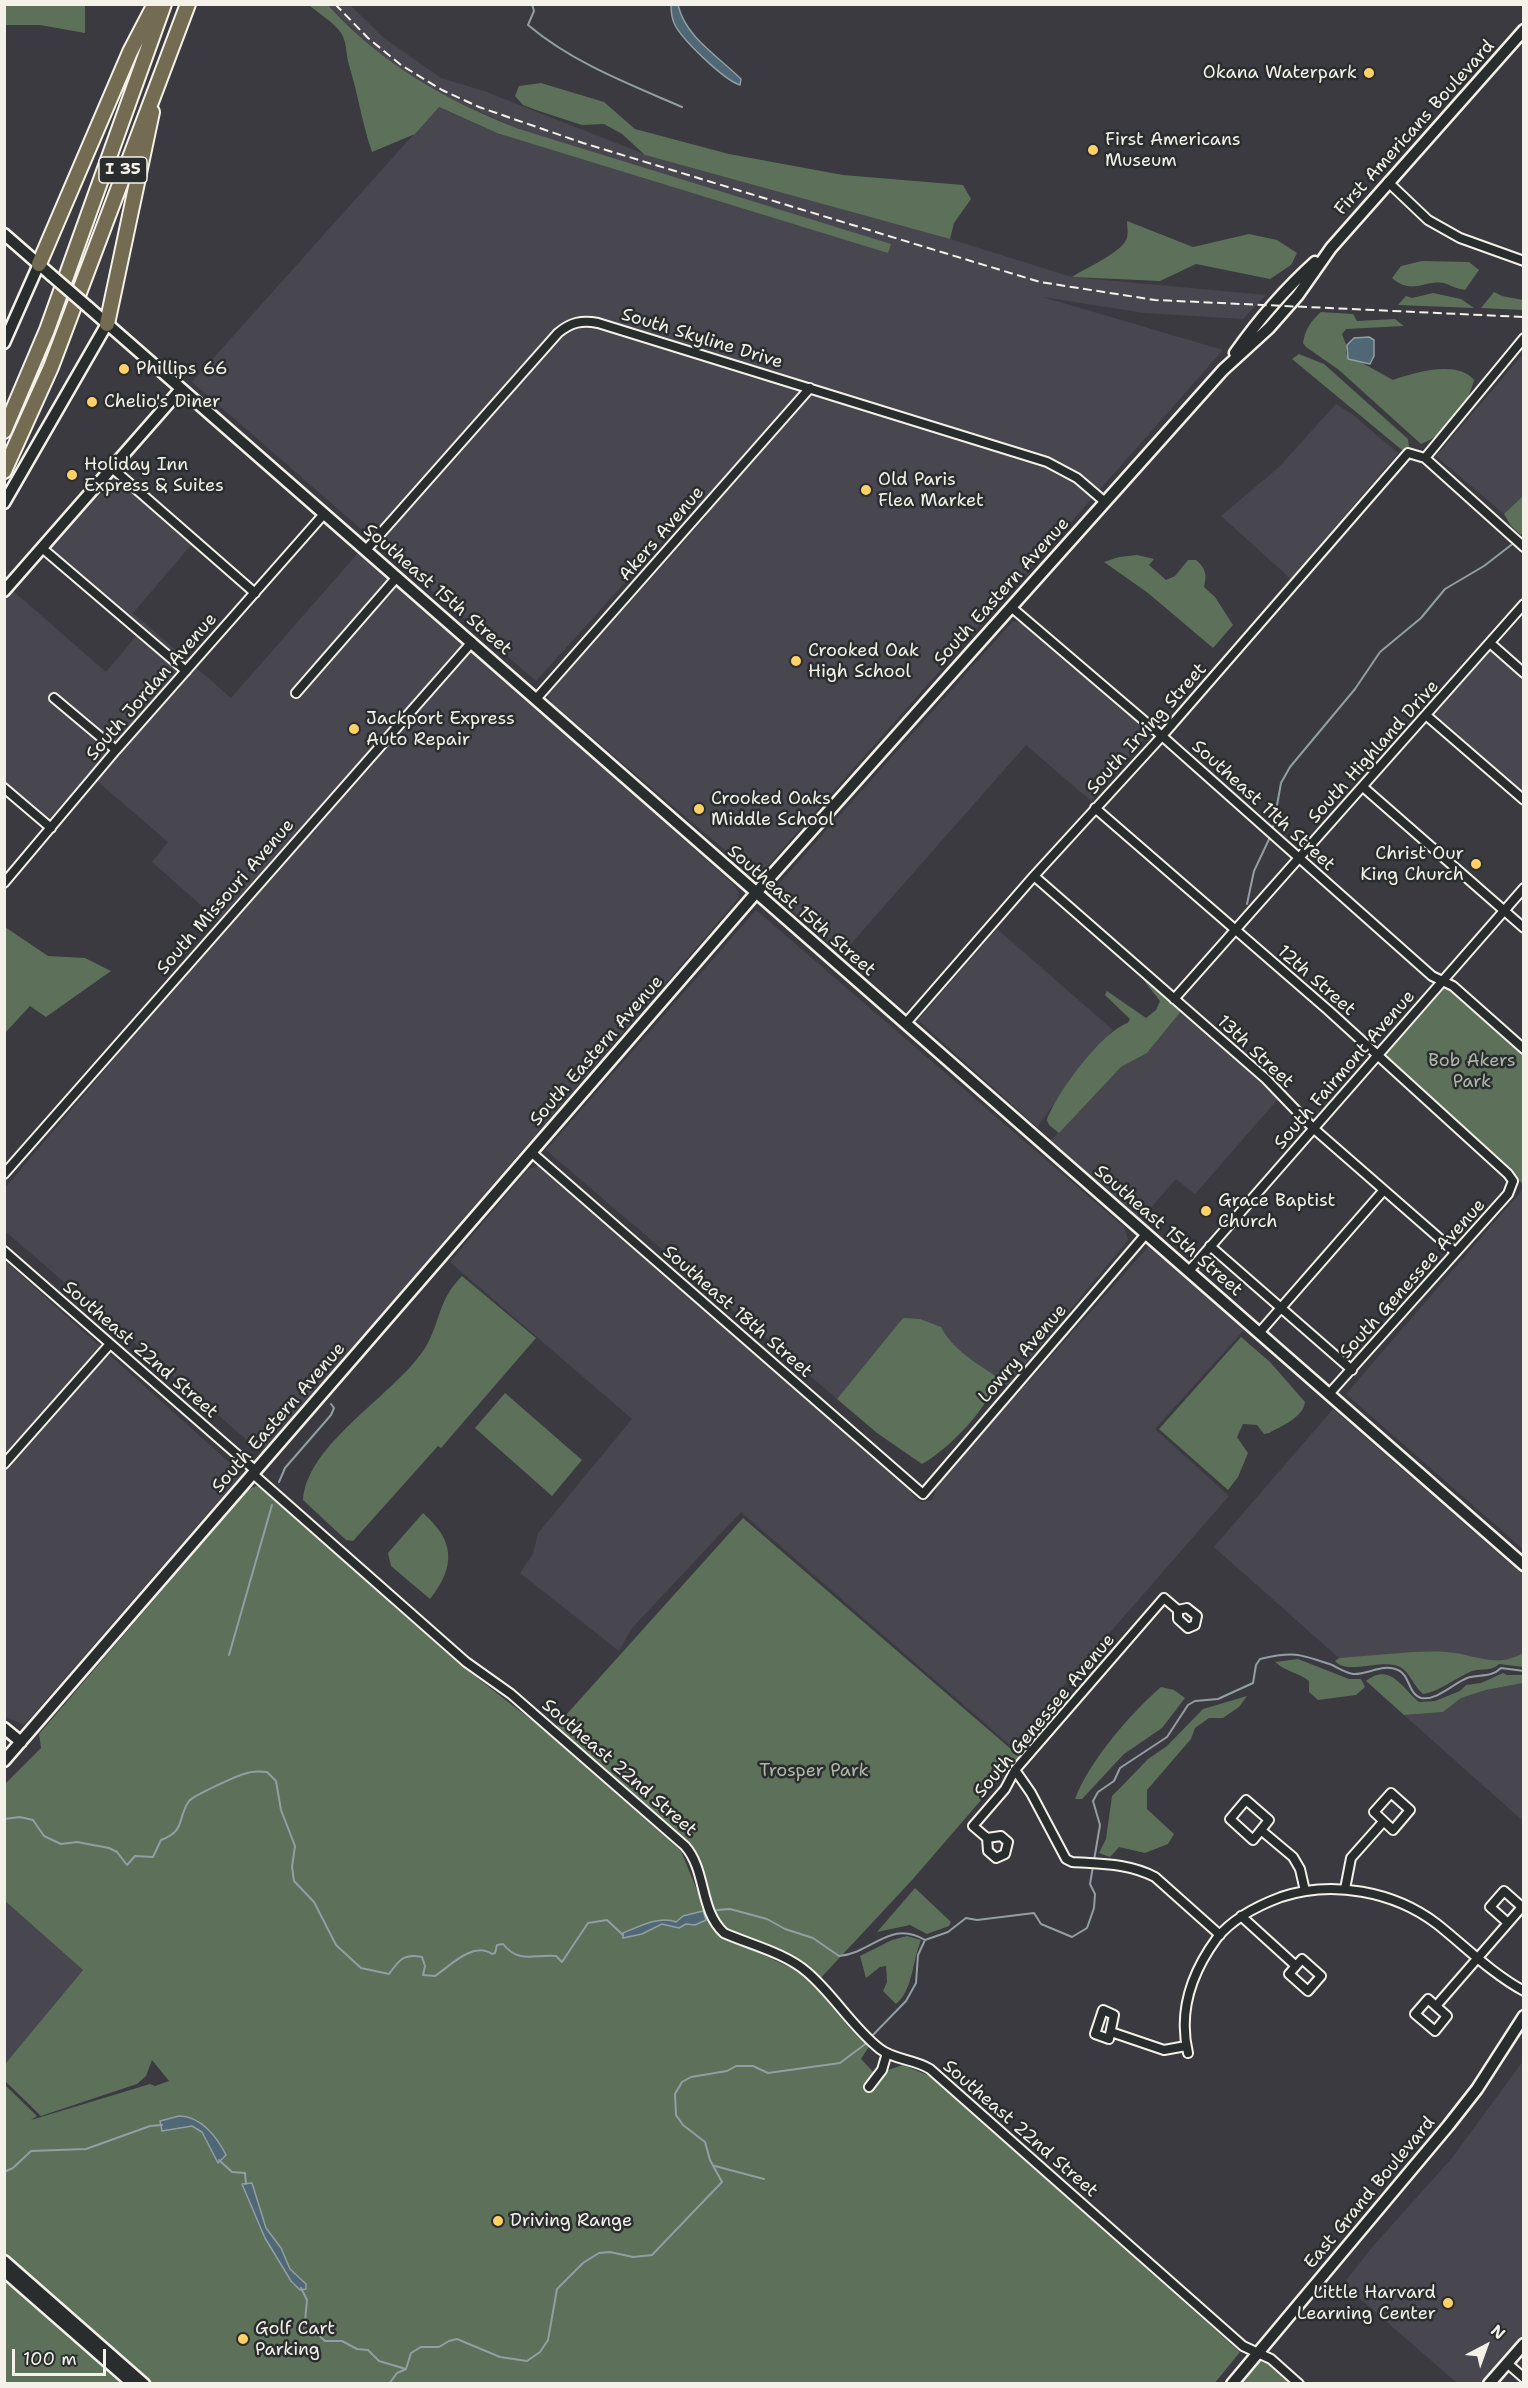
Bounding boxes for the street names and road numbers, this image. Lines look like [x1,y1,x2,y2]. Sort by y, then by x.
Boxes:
street label: First Americans Boulevard [1331,36,1499,220]
road number: I 35 [99,157,147,183]
street label: South Skyline Drive [619,304,785,374]
street label: Akers Avenue [615,482,709,586]
street label: South Eastern Avenue [930,513,1074,671]
street label: Southeast 15th Street [358,520,516,660]
street label: South Jordan Avenue [82,609,222,765]
street label: South Irving Street [1082,659,1212,799]
street label: South Highland Drive [1304,676,1444,828]
street label: Southeast 11th Street [1187,736,1339,876]
street label: South Missouri Avenue [153,815,299,979]
street label: Southeast 15th Street [722,841,880,981]
street label: 12th Street [1272,941,1360,1021]
street label: South Eastern Avenue [526,971,668,1131]
street label: South Fairmont Avenue [1270,986,1420,1154]
street label: 13th Street [1212,1011,1298,1093]
street label: Southeast 15th Street [1089,1161,1247,1301]
street label: South Genessee Avenue [1336,1195,1490,1363]
street label: Southeast 18th Street [658,1241,816,1383]
street label: Southeast 22nd Street [58,1277,222,1423]
street label: Lowry Avenue [974,1300,1072,1408]
street label: South Eastern Avenue [208,1338,350,1498]
street label: South Genessee Avenue [970,1630,1120,1802]
street label: Southeast 22nd Street [537,1695,701,1841]
street label: Southeast 22nd Street [938,2056,1102,2202]
street label: East Grand Boulevard [1300,2113,1440,2273]

